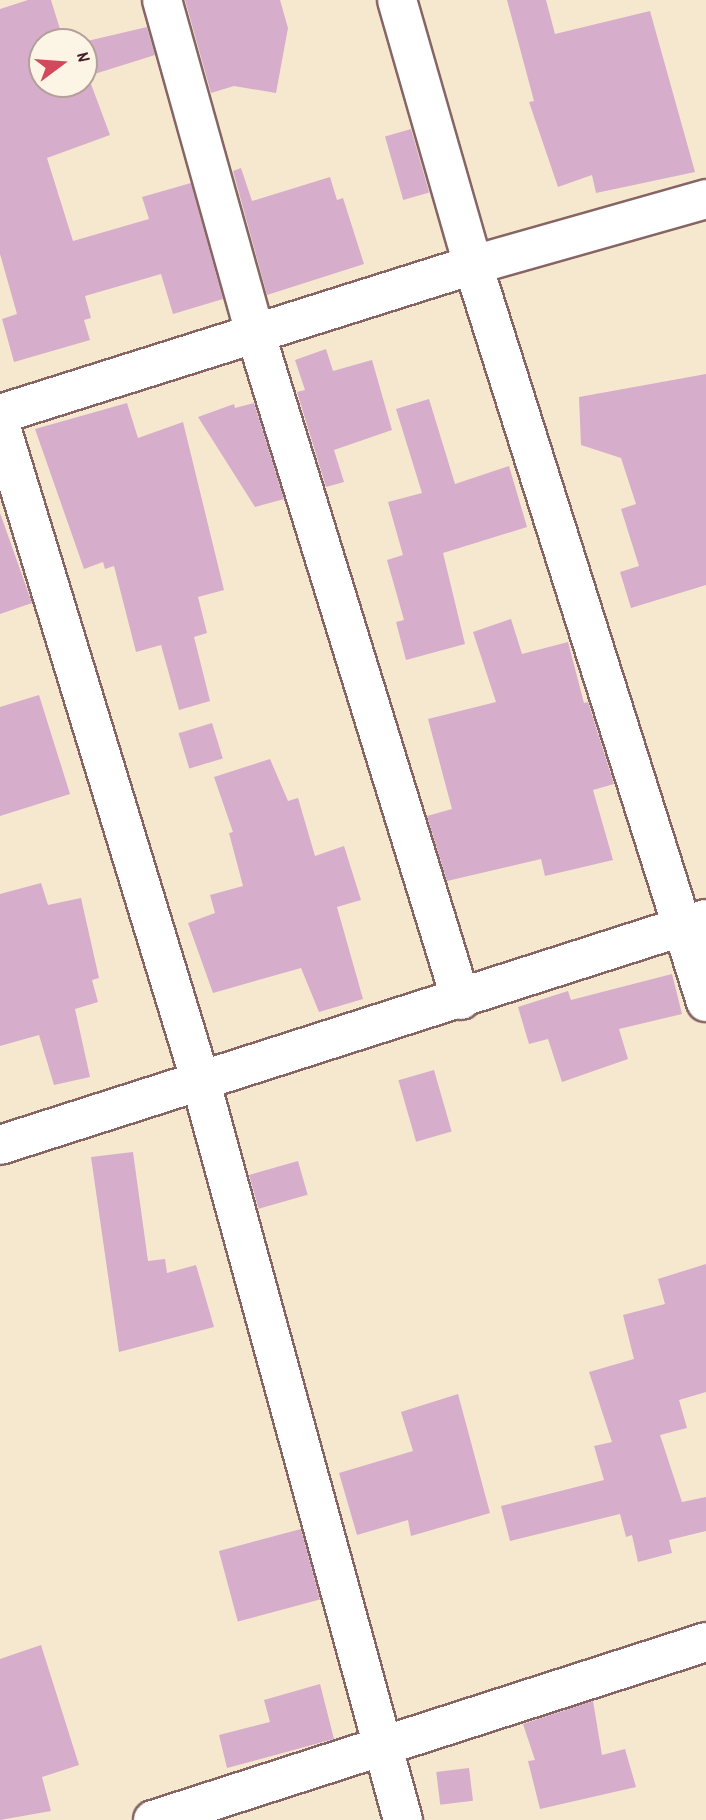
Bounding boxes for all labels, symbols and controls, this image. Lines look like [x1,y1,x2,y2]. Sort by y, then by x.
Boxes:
north arrow [28,28,98,98]
text: N [67,49,96,66]

